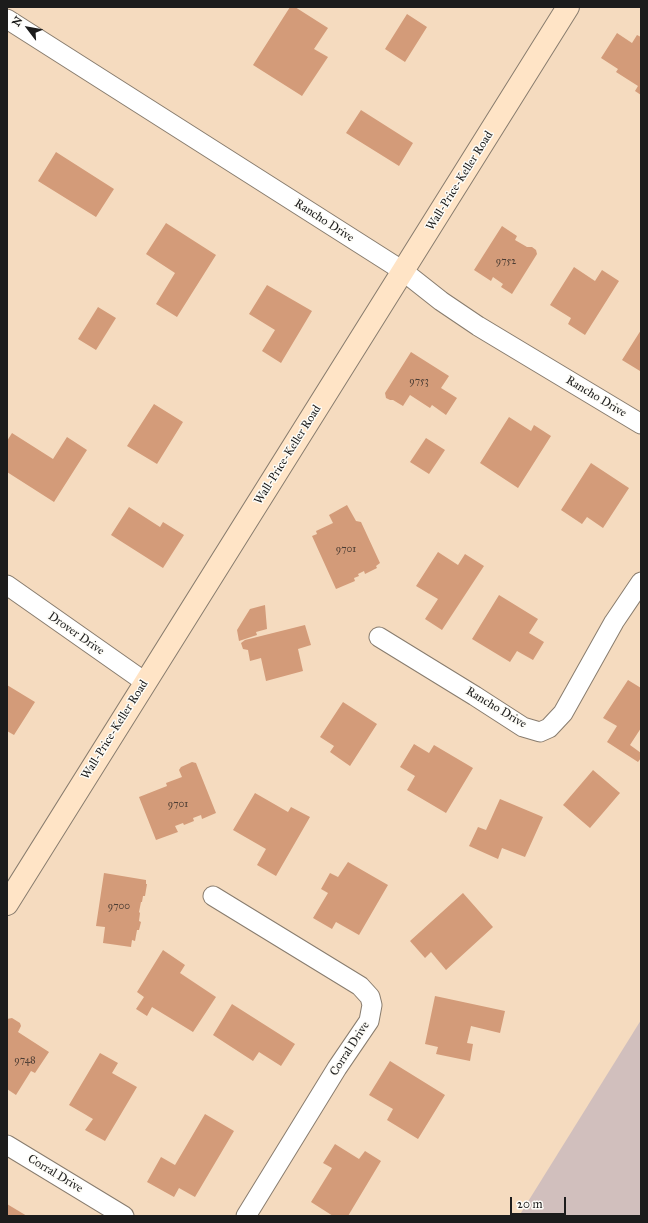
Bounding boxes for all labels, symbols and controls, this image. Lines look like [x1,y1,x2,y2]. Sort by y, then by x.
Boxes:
north arrow [8,8,48,48]
text: N [9,14,25,29]
street label: Wall-Price-Keller Road [424,129,496,233]
street label: Rancho Drive [291,196,357,246]
house number: 9752 [496,256,516,268]
street label: Rancho Drive [563,373,629,421]
house number: 9753 [409,376,429,388]
street label: Wall-Price-Keller Road [252,403,324,507]
house number: 9701 [336,544,356,556]
street label: Drover Drive [45,609,107,659]
street label: Wall-Price-Keller Road [79,678,151,782]
street label: Rancho Drive [463,684,529,732]
house number: 9701 [168,799,188,811]
house number: 9700 [108,901,130,913]
street label: Corral Drive [327,1019,373,1079]
house number: 9748 [14,1055,36,1067]
street label: Corral Drive [25,1152,85,1196]
scale bar [512,1189,568,1215]
text: 20 m [517,1197,543,1211]

